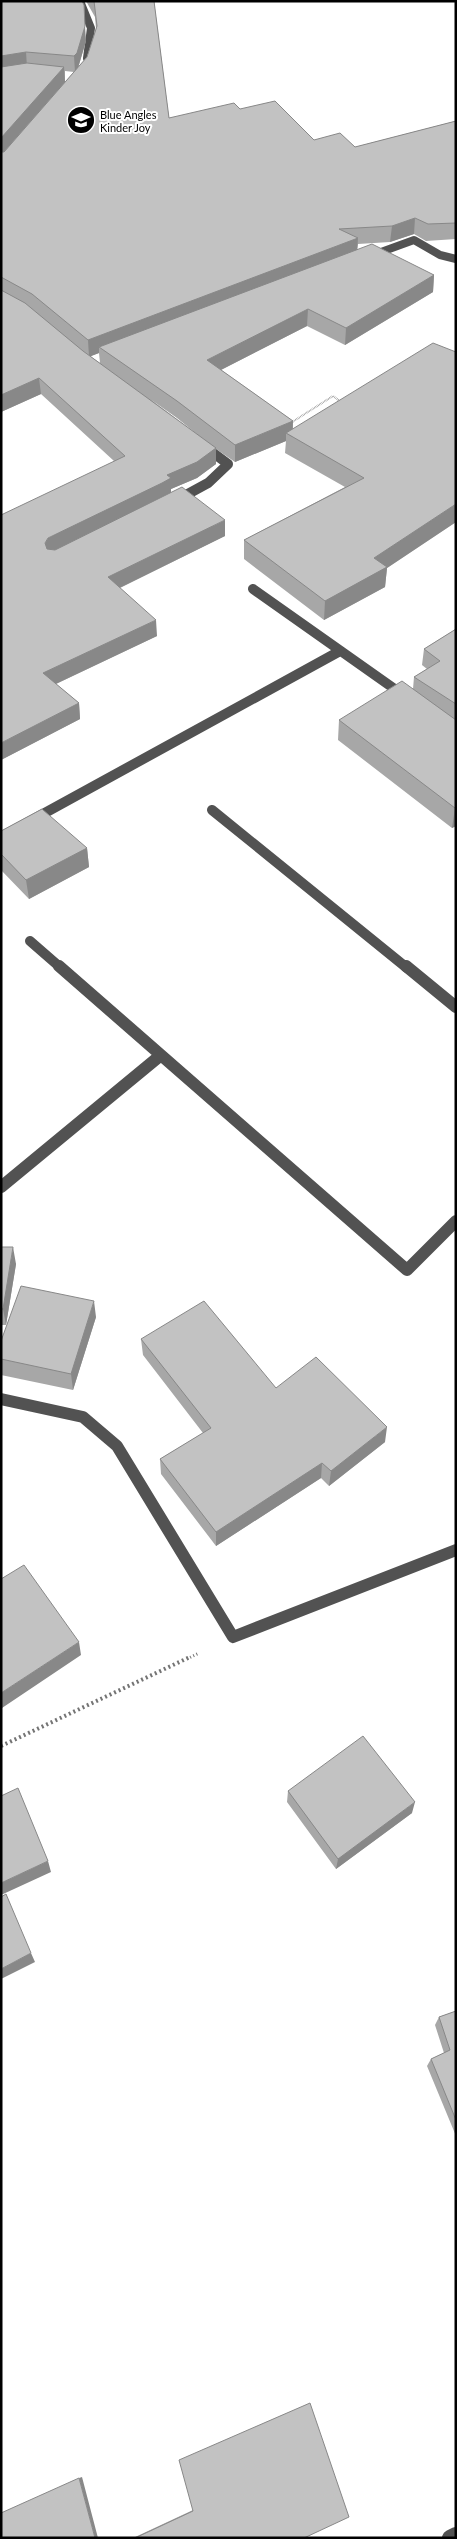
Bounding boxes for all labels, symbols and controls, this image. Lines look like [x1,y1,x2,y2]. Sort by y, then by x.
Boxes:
school or university icon: Blue Angles Kinder Joy [66,105,96,135]
place label: Blue Angles Kinder Joy [100,108,157,134]

